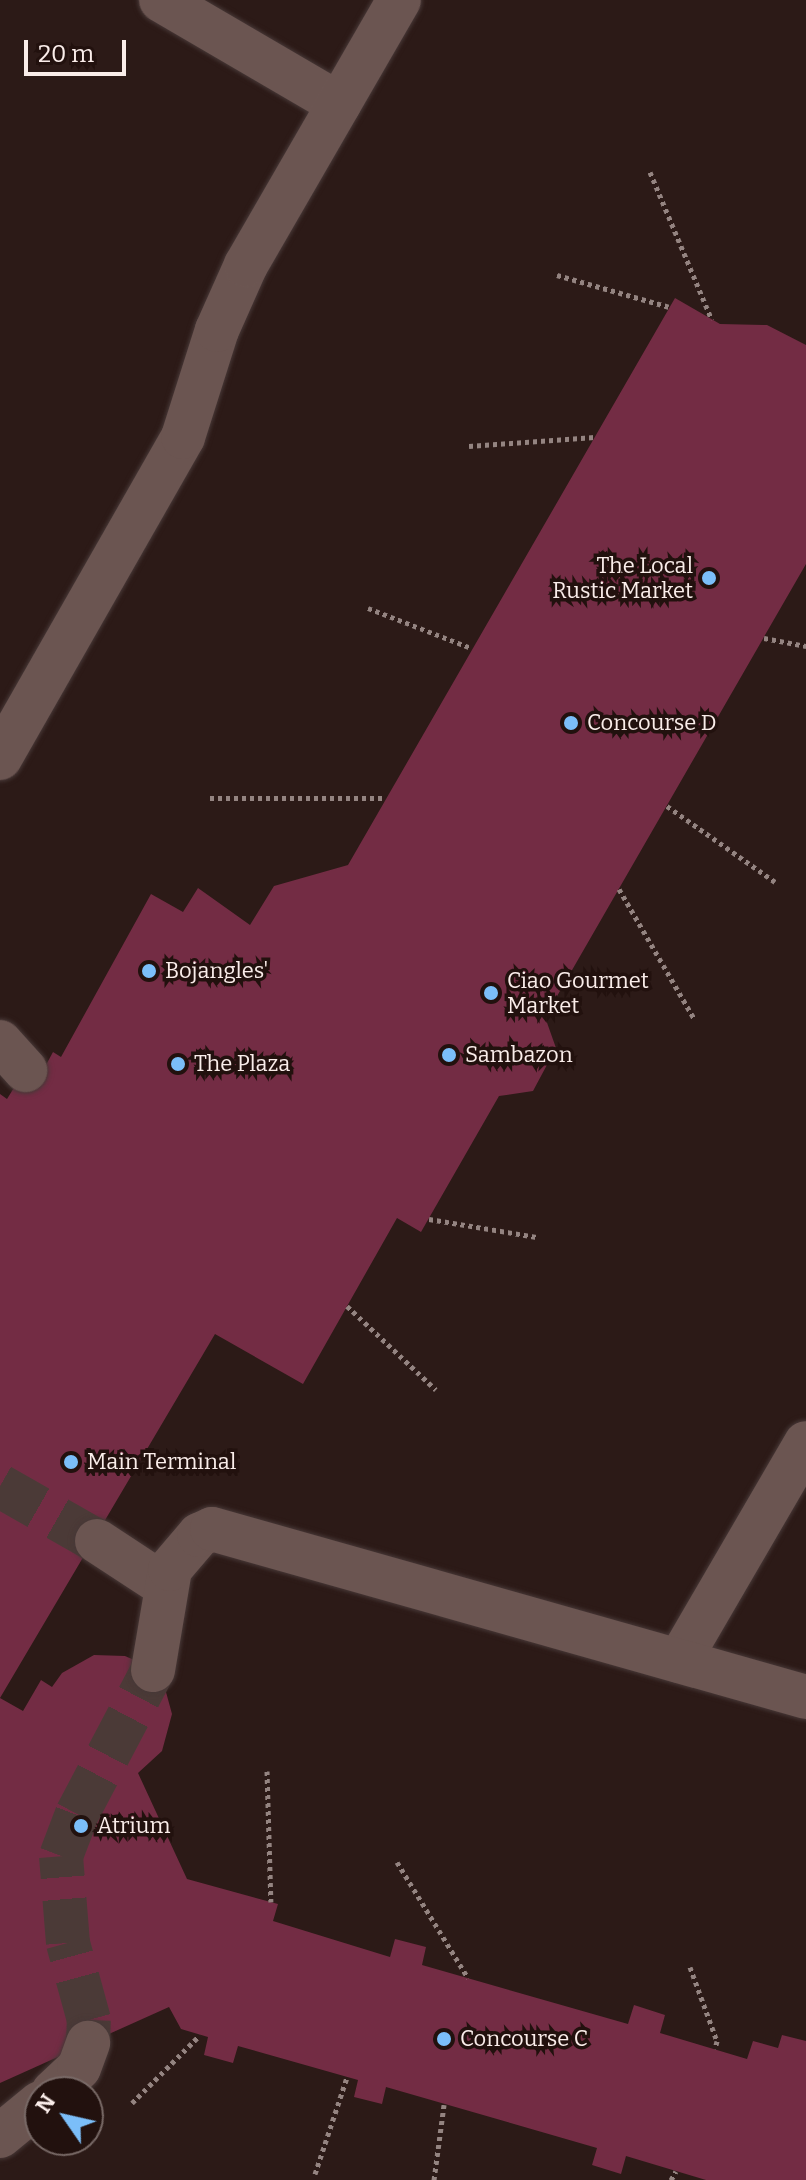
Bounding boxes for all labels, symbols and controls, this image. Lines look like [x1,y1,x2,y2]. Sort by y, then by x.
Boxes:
scale bar [28,24,130,74]
text: 20 m [38,40,94,68]
place label: The Local Rustic Market [552,552,693,604]
marker: The Local Rustic Market [700,569,718,587]
place label: Concourse D [587,710,717,736]
marker: Concourse D [562,714,580,732]
place label: Bojangles' [165,958,268,984]
marker: Bojangles' [140,962,158,980]
place label: Ciao Gourmet Market [507,967,649,1018]
marker: Ciao Gourmet Market [482,984,500,1002]
place label: Sambazon [465,1042,573,1068]
marker: Sambazon [440,1046,458,1064]
place label: The Plaza [194,1051,290,1077]
marker: The Plaza [169,1055,187,1073]
place label: Main Terminal [87,1449,236,1475]
marker: Main Terminal [62,1453,80,1471]
place label: Atrium [97,1813,170,1839]
marker: Atrium [72,1817,90,1835]
place label: Concourse C [460,2026,588,2052]
marker: Concourse C [435,2030,453,2048]
north arrow [24,2076,104,2156]
text: N [29,2089,61,2118]

